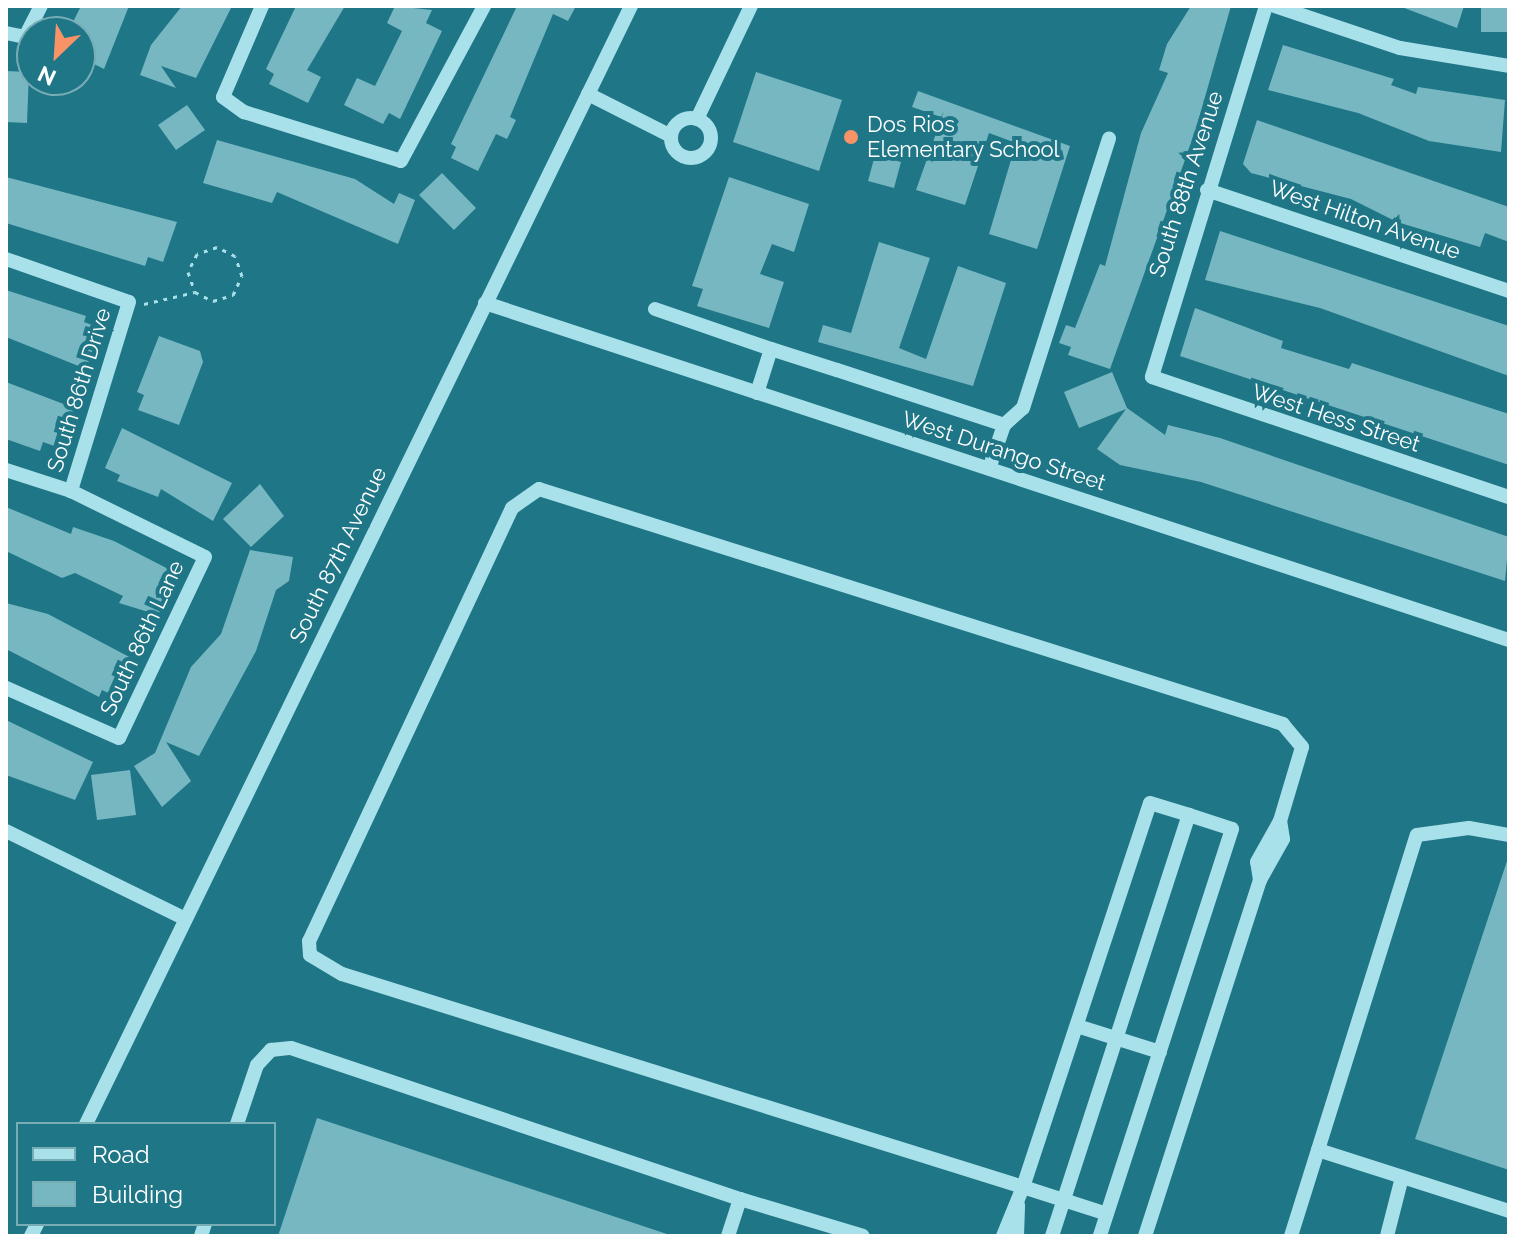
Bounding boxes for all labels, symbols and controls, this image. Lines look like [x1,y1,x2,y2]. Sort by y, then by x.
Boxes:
north arrow [16,16,96,96]
text: N [34,61,60,91]
street label: South 88th Avenue [1143,87,1229,281]
place label: Dos Rios Elementary School [867,111,1060,162]
marker: Dos Rios Elementary School [842,128,860,146]
street label: West Hilton Avenue [1266,175,1464,265]
street label: South 86th Drive [42,305,116,475]
street label: West Hess Street [1249,378,1423,458]
street label: West Durango Street [899,406,1109,496]
street label: South 87th Avenue [284,462,392,648]
street label: South 86th Lane [95,556,189,720]
legend [16,1122,276,1226]
text: Road [92,1140,150,1169]
text: Building [92,1180,183,1209]

